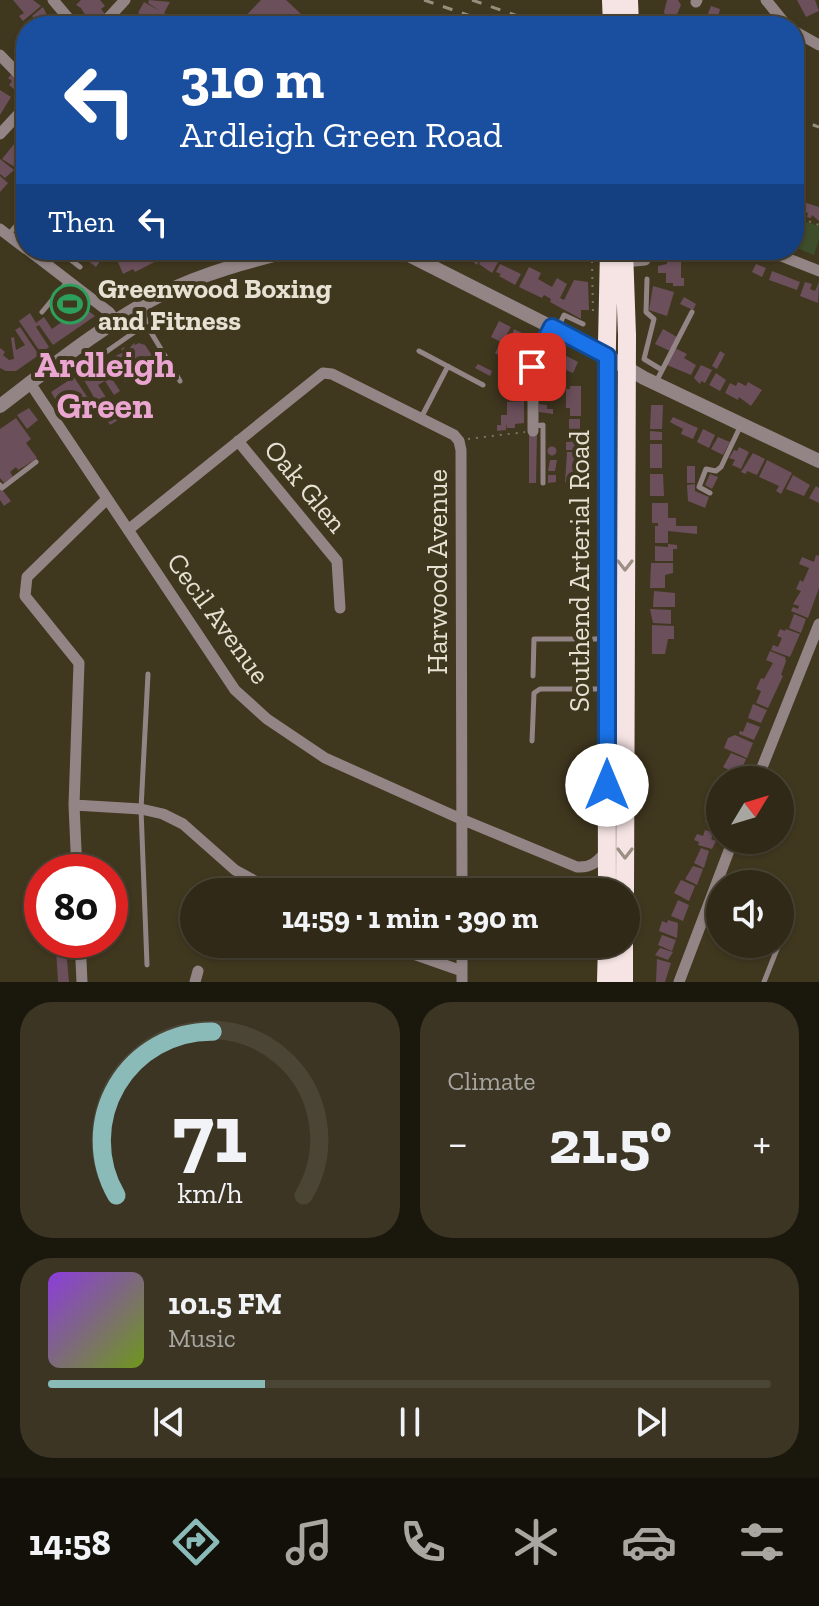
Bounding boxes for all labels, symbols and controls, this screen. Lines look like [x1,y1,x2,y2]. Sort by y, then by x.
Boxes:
text: 310 m [180,45,324,112]
icon: left [48,48,152,152]
text: Ardleigh Green Road [180,113,503,156]
icon: left [131,200,175,244]
text: Then [48,204,115,240]
place label: Greenwood Boxing and Fitness [98,272,332,337]
sports icon: Greenwood Boxing and Fitness [49,283,91,325]
pin [498,333,566,401]
district label: Ardleigh Green [35,343,176,427]
icon: arrive [510,345,554,389]
street label: Southend Arterial Road [563,430,596,712]
street label: Oak Glen [257,433,354,539]
street label: Harwood Avenue [421,469,454,675]
street label: Cecil Avenue [160,546,277,690]
one-way arrow [616,559,634,572]
position arrow [565,743,649,827]
north arrow [706,766,794,854]
map controls [706,766,794,958]
one-way arrow [616,847,634,860]
speed limit sign: 80 [24,854,128,958]
button: sound [706,870,794,958]
text: 14:59 · 1 min · 390 m [282,900,538,936]
text: Climate [448,1065,535,1097]
text: 71 [172,1083,247,1183]
text: 21.5° [549,1106,672,1178]
text: − [448,1116,468,1169]
text: + [752,1116,771,1169]
text: km/h [177,1176,242,1210]
text: 101.5 FM [168,1286,282,1322]
text: Music [168,1322,236,1354]
icon: previous [147,1400,191,1444]
icon: pause [388,1400,432,1444]
icon: next [629,1400,673,1444]
icon: directions [168,1514,224,1570]
icon: music [281,1514,337,1570]
icon: phone [395,1514,451,1570]
icon: climate [508,1514,564,1570]
icon: car [621,1514,677,1570]
icon: filters [734,1514,790,1570]
text: 14:58 [29,1521,111,1564]

